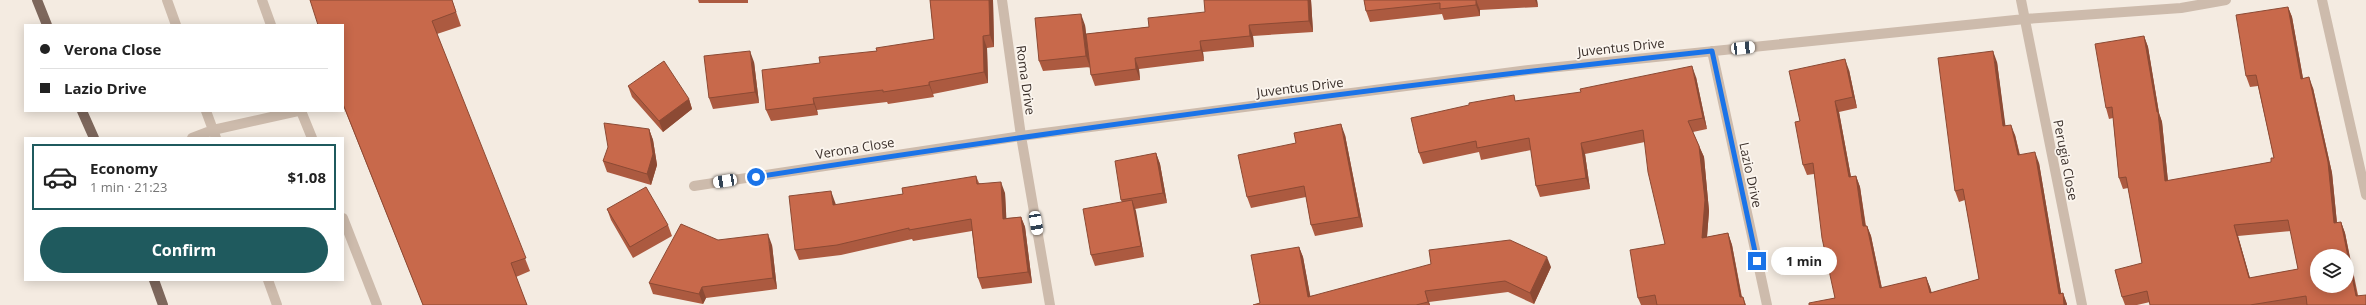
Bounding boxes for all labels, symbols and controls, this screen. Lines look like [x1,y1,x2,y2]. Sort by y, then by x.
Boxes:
street label: Juventus Drive [1575,33,1665,61]
text: Verona Close [64,39,161,59]
car [1730,41,1756,55]
street label: Roma Drive [1012,44,1040,116]
street label: Juventus Drive [1254,73,1344,101]
text: Lazio Drive [64,78,147,98]
street label: Perugia Close [2049,118,2083,202]
street label: Verona Close [814,133,896,163]
street label: Lazio Drive [1735,141,1767,209]
text: Economy [90,158,158,178]
icon: car [42,159,78,195]
text: $1.08 [287,167,326,187]
route start [747,168,765,186]
car [712,173,738,189]
text: 1 min · 21:23 [90,178,167,196]
car [1028,210,1044,236]
button: Confirm [40,227,328,273]
callout: 1 min [1771,247,1837,275]
map controls [2310,249,2354,293]
button: layers [2310,249,2354,293]
route end [1748,252,1766,270]
text: 1 min [1786,252,1822,270]

